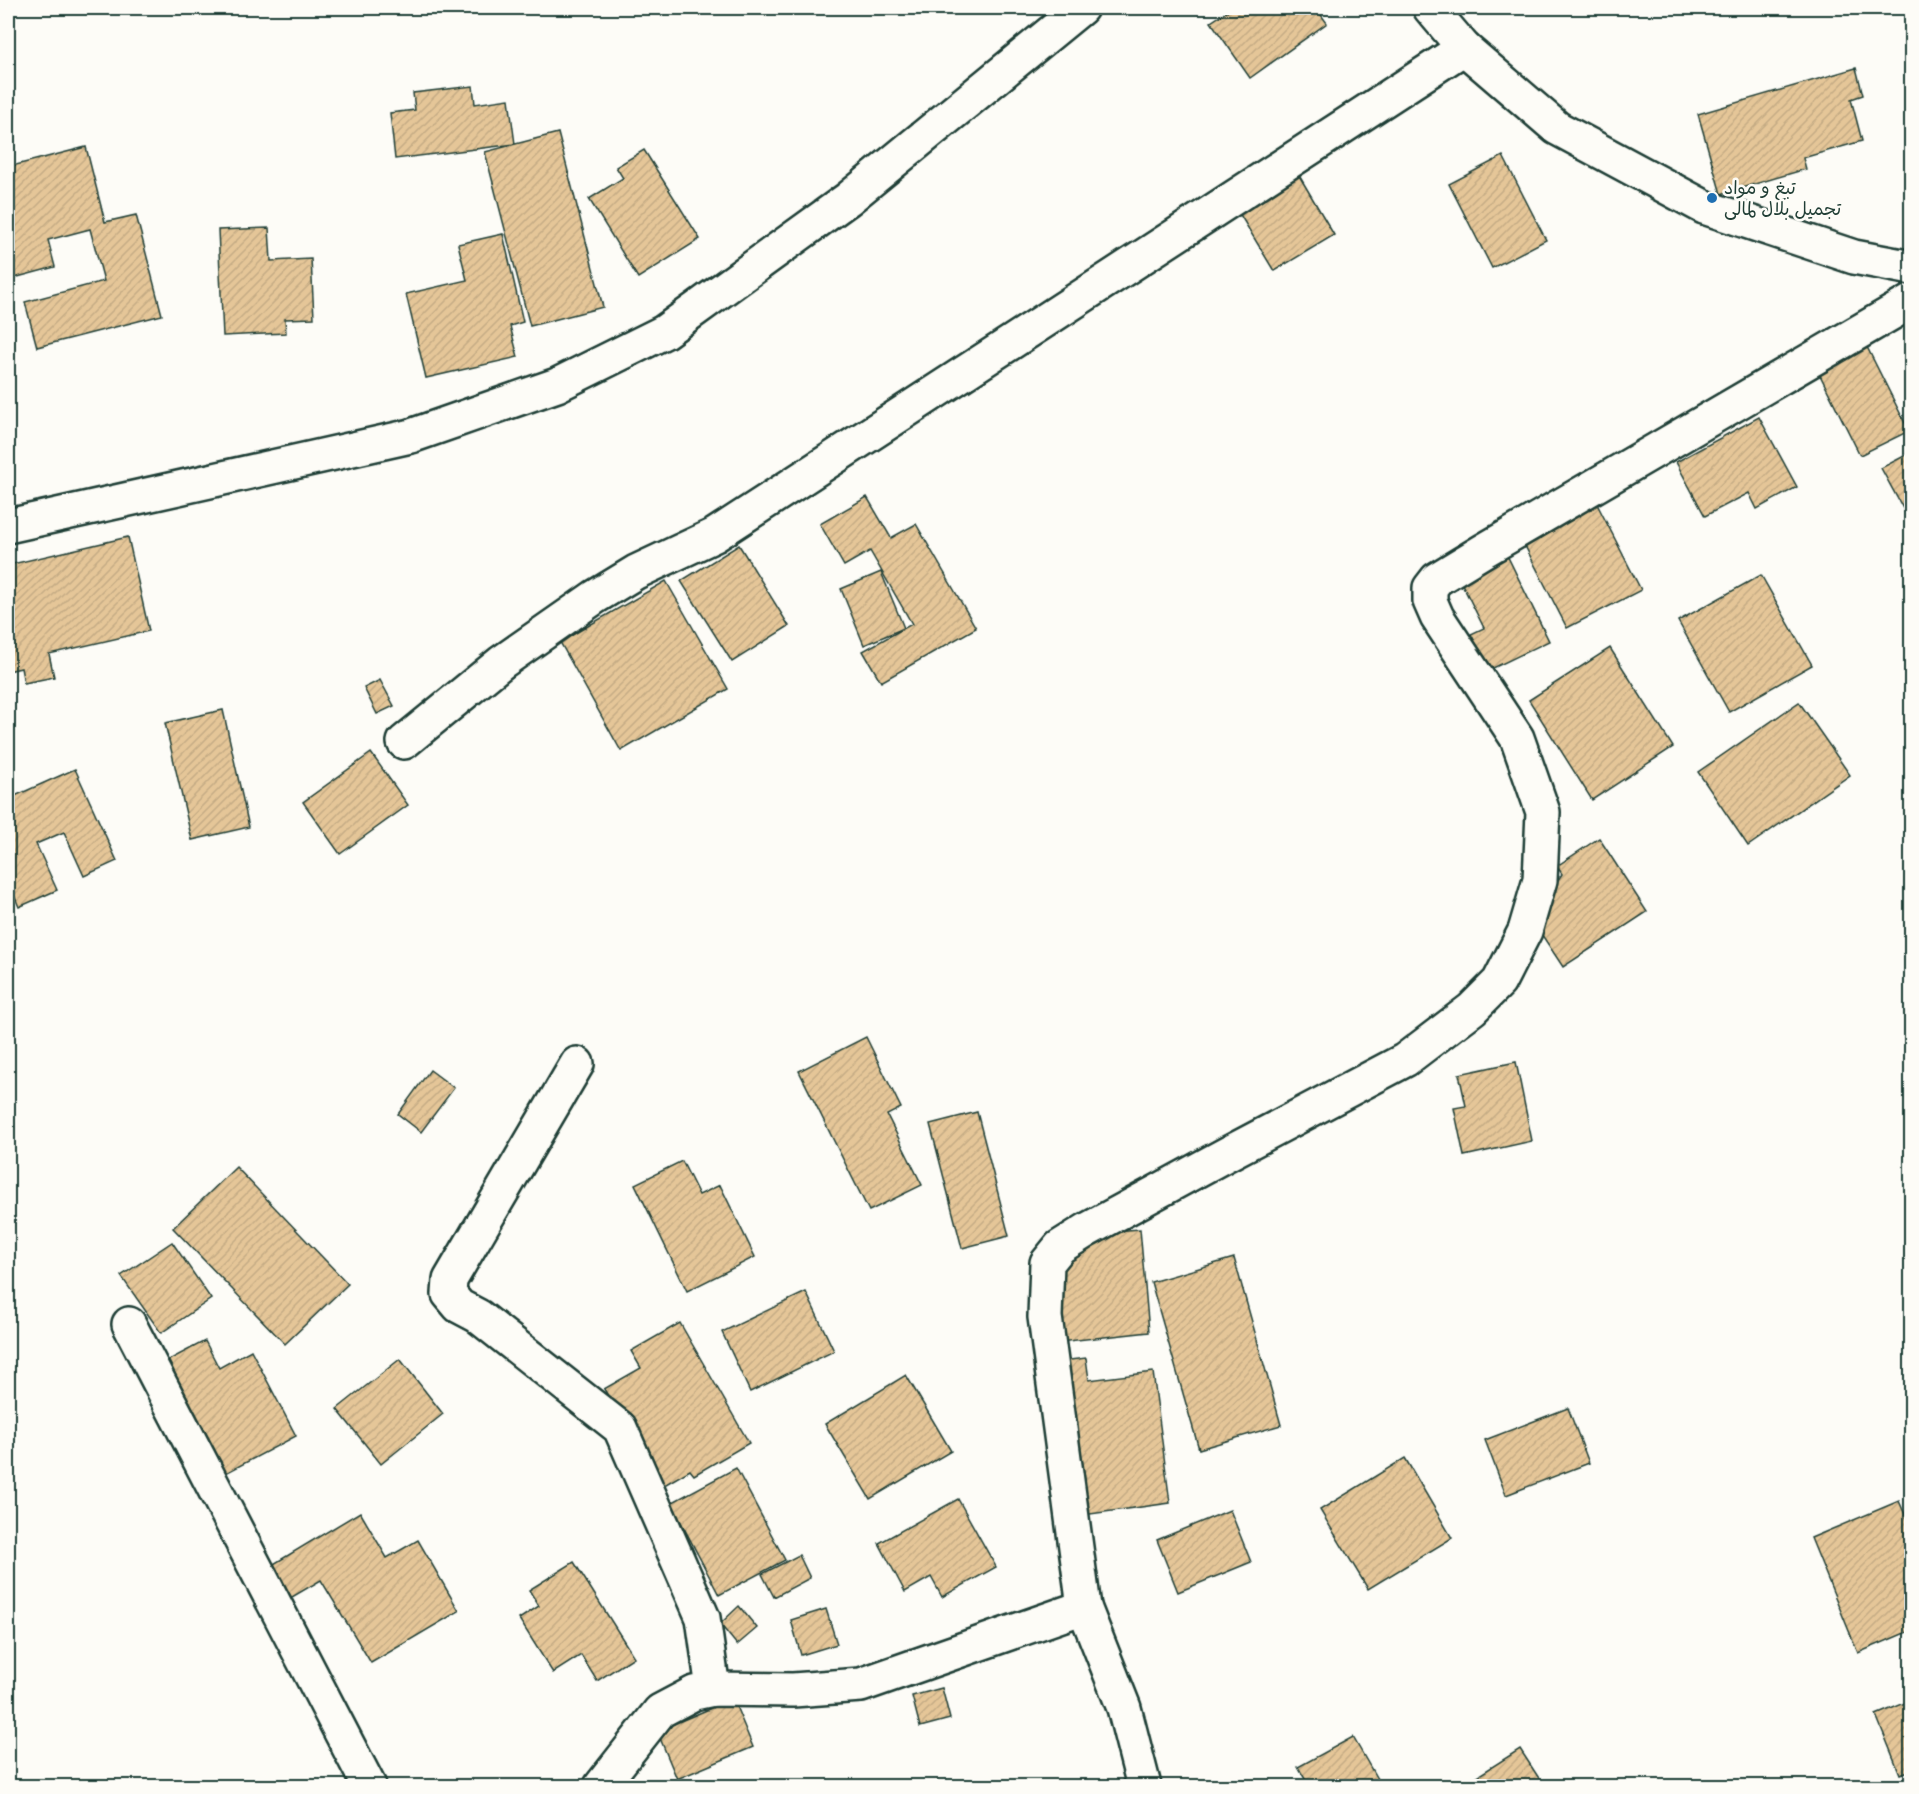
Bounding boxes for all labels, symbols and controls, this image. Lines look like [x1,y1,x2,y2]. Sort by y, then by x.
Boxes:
place label: تبغ و مواد تجميل بلال لمالى [1724,177,1842,222]
marker: تبغ و مواد تجميل بلال لمالى [1705,191,1719,205]

